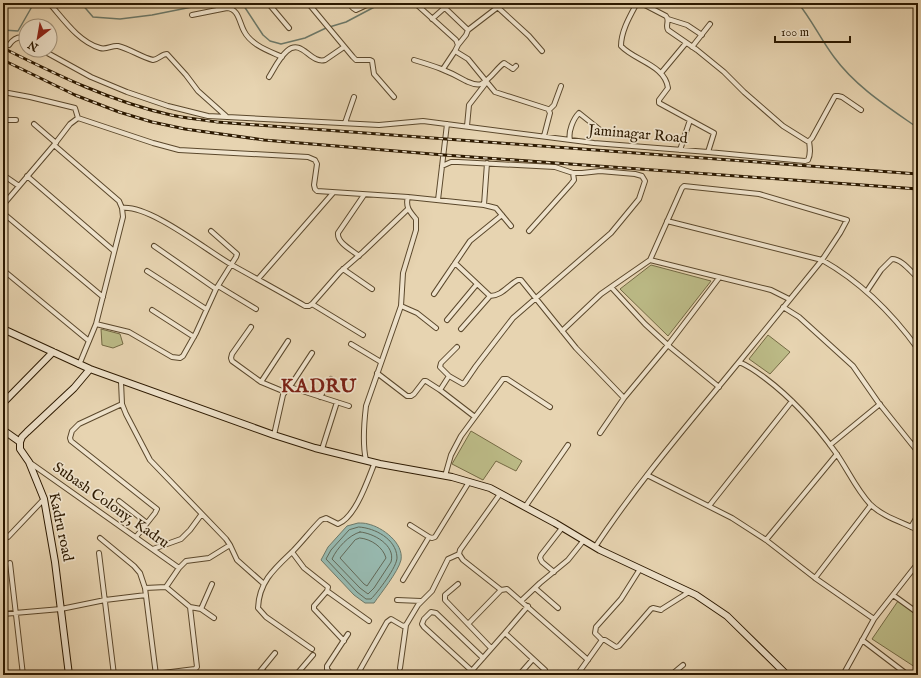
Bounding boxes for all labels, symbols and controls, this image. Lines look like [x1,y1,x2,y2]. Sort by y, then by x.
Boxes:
north arrow [18,18,58,58]
scale bar [775,18,850,44]
text: 100 m [781,25,809,40]
text: N [25,37,42,55]
street label: Jaminagar Road [586,120,689,148]
district label: KADRU [281,375,357,399]
street label: Subash Colony, Kadru [49,458,173,552]
street label: Kadru road [44,491,78,564]

